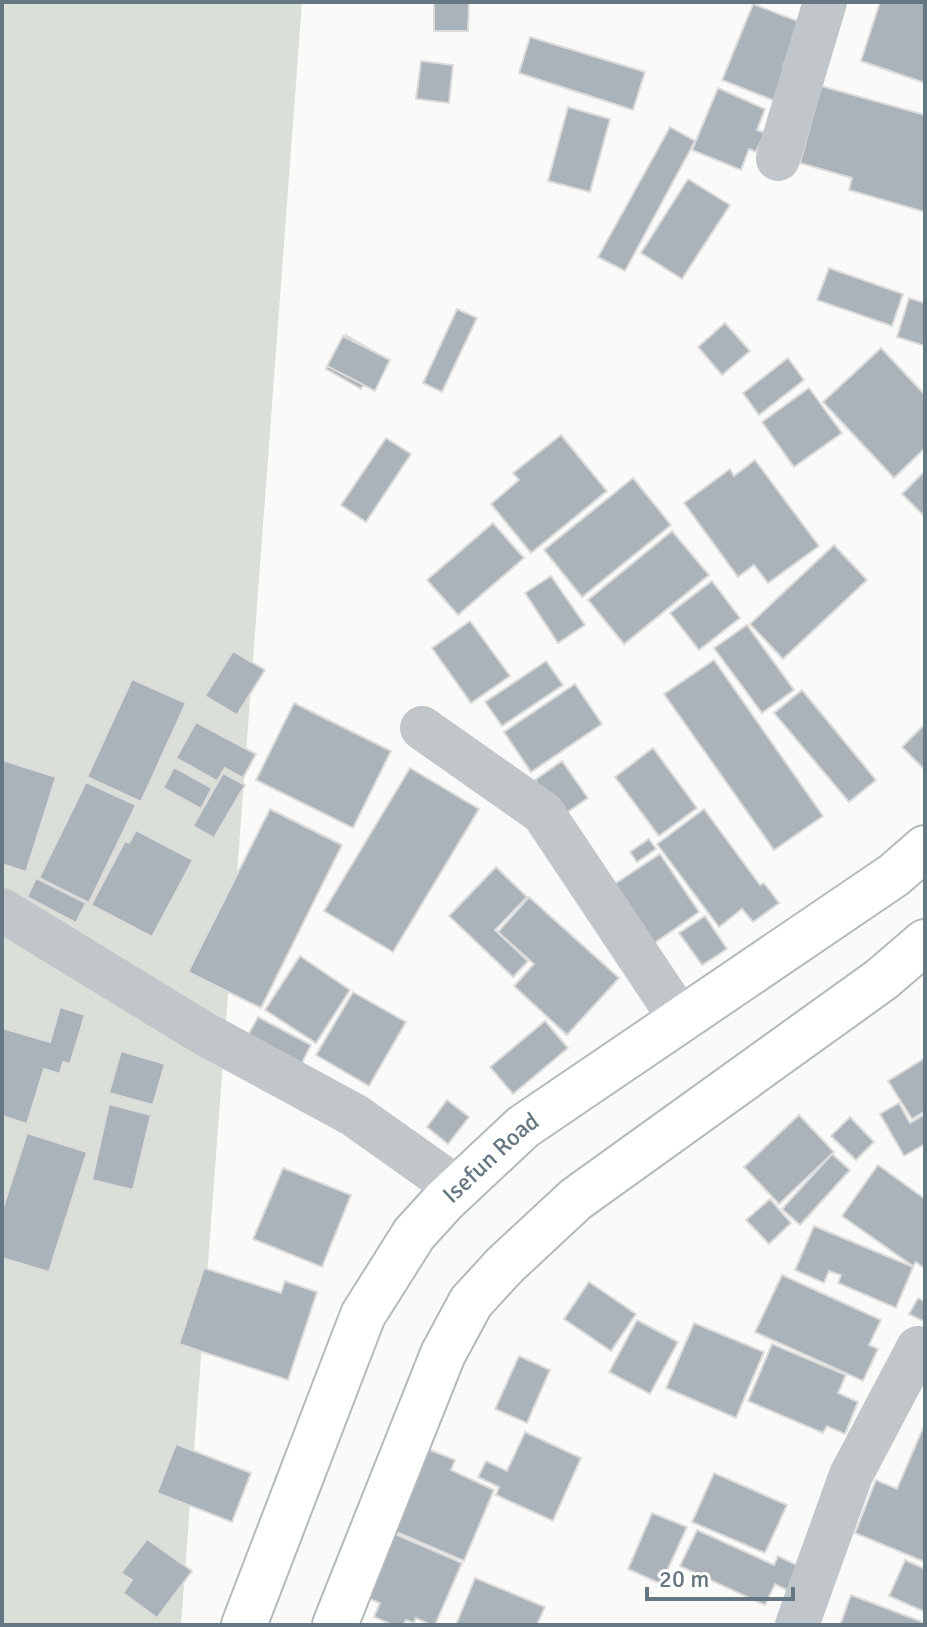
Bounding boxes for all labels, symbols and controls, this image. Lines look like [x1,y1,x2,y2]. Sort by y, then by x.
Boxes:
street label: Isefun Road [436,1106,544,1210]
scale bar [647,1551,793,1601]
text: 20 m [659,1564,709,1594]

